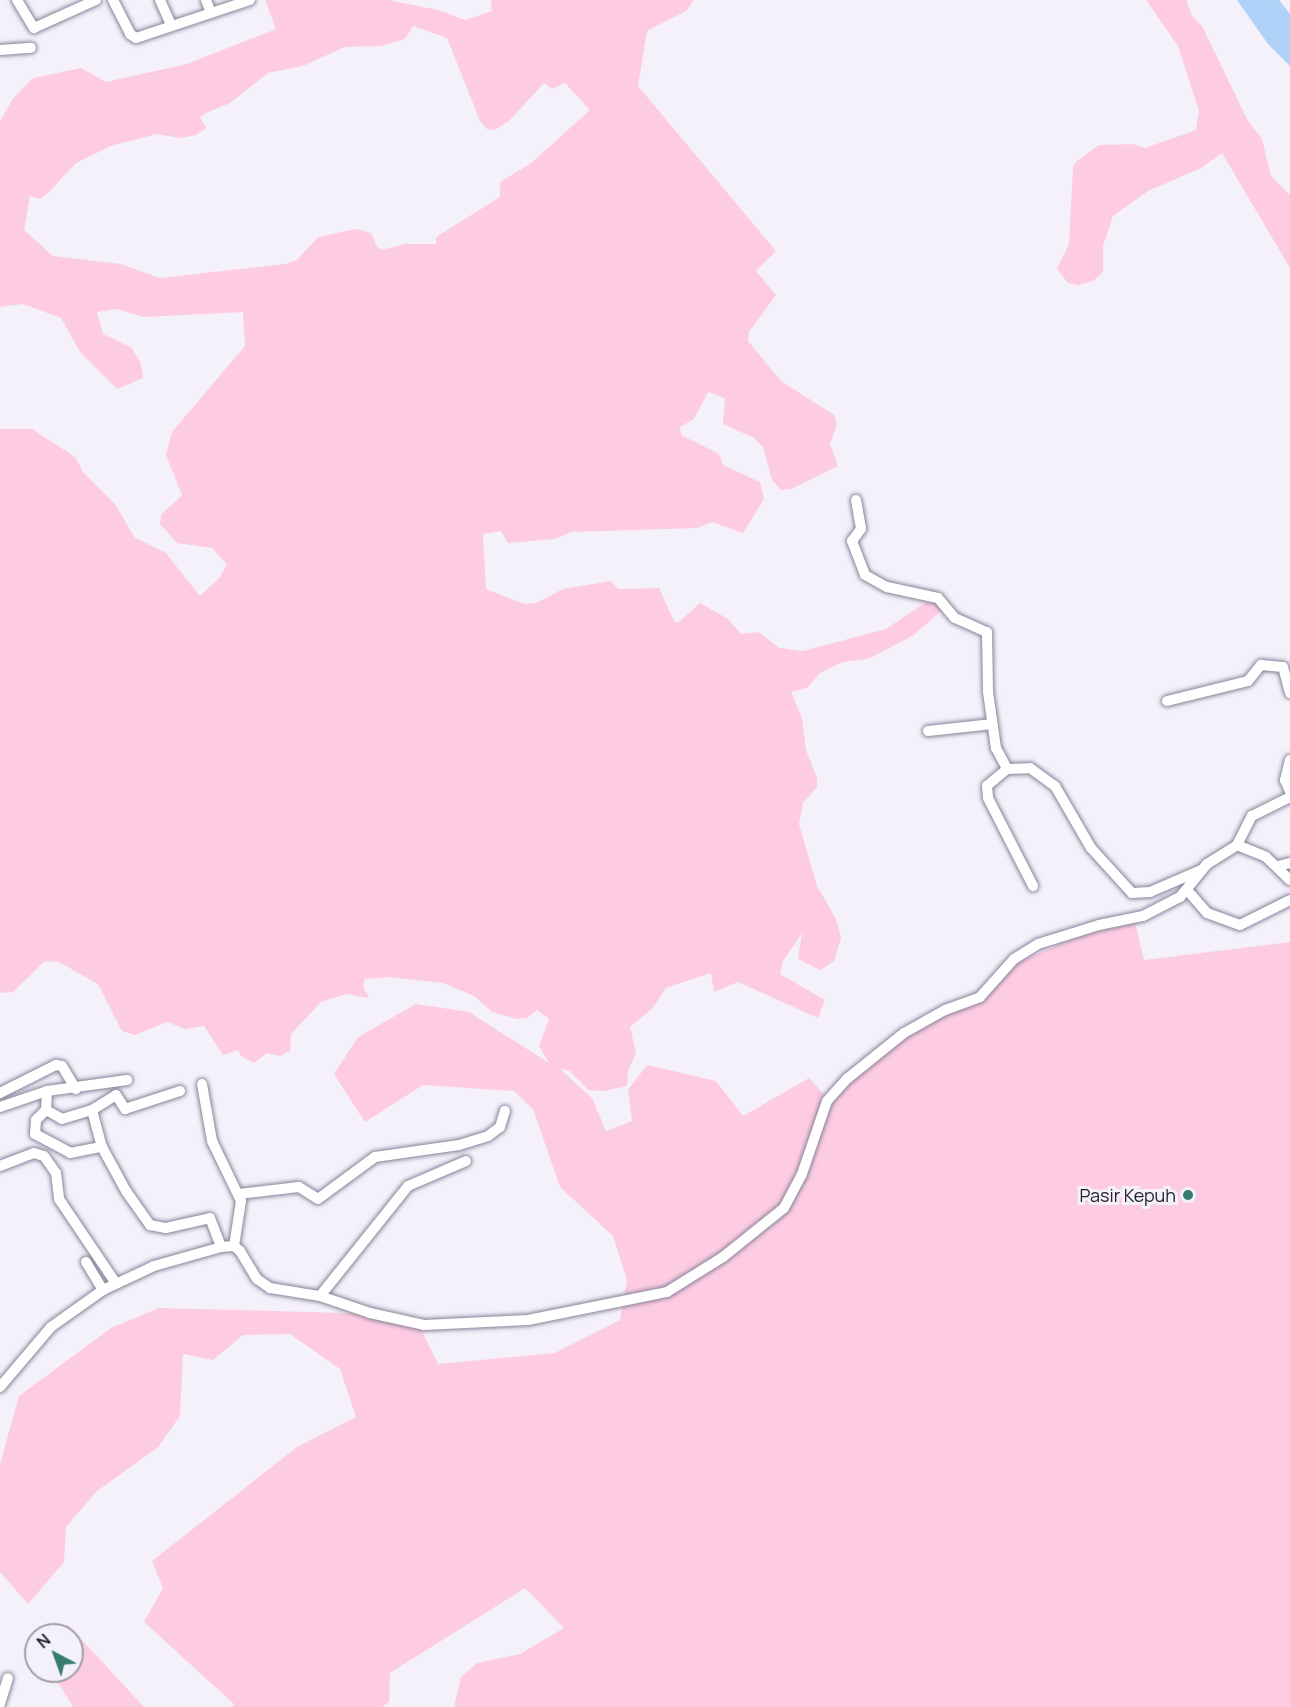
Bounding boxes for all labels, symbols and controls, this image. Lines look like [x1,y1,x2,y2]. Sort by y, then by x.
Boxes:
place label: Pasir Kepuh [1080,1184,1176,1206]
marker: Pasir Kepuh [1181,1188,1195,1202]
north arrow [24,1623,84,1683]
text: N [32,1629,55,1653]

